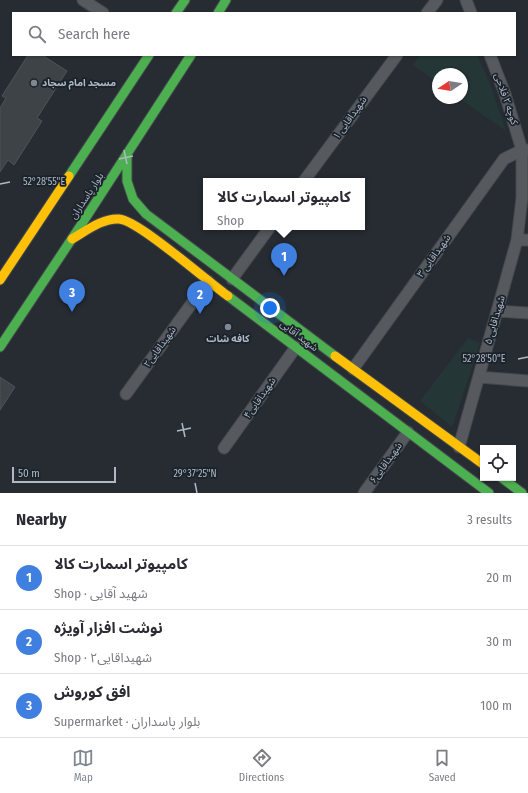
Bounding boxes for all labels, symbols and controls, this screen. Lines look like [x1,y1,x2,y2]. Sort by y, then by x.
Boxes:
search box [12,12,516,56]
icon: search [26,23,48,45]
text: Search here [58,25,130,43]
north arrow [432,68,468,104]
street label: کوچه ۲ فلاحی [492,72,521,127]
place label: مسجد امام سجاد [42,77,116,90]
marker: مسجد امام سجاد [29,78,39,88]
street label: ۱ شهیداقایی [330,94,370,142]
street label: بلوار پاسداران [68,170,107,221]
text: 52°28'55"E [23,176,65,188]
popup [203,178,365,230]
text: کامپیوتر اسمارت کالا [217,188,351,206]
text: Shop [217,213,244,228]
street label: ۳ شهیداقایی [414,232,454,280]
pin: 1 [271,243,297,276]
pin: 3 [59,279,85,312]
pin: 2 [187,281,213,314]
street label: ۵ شهیداقایی [482,294,508,346]
your location [260,298,280,318]
street label: شهید آقایی [278,318,320,354]
marker: کافه شات [223,322,233,332]
street label: شهیداقایی۲ [141,324,179,370]
place label: کافه شات [206,333,250,345]
text: 52°28'50"E [462,353,506,365]
street label: شهیداقایی۴ [241,375,279,421]
street label: شهیداقایی۶ [367,440,405,486]
map controls [480,445,516,481]
button: locate [480,445,516,481]
scale bar [12,465,116,484]
text: 50 m [18,467,40,480]
text: 29°37'25"N [173,468,217,480]
text: Nearby [16,509,67,530]
text: 3 results [467,512,512,527]
text: کامپیوتر اسمارت کالا [54,555,188,573]
text: 1 [26,570,32,585]
text: 20 m [486,570,512,585]
text: Shop · شهید آقایی [54,586,148,601]
text: نوشت افزار آویژه [54,619,163,637]
text: 2 [26,634,32,649]
text: 30 m [486,634,512,649]
text: Shop · شهیداقایی۲ [54,650,152,665]
text: افق کوروش [54,683,130,701]
text: 3 [26,698,32,713]
text: 100 m [480,698,512,713]
text: Supermarket · بلوار پاسداران [54,714,200,729]
tab: Map [72,747,94,784]
tab: Directions [239,747,284,784]
tab: Saved [429,747,456,784]

